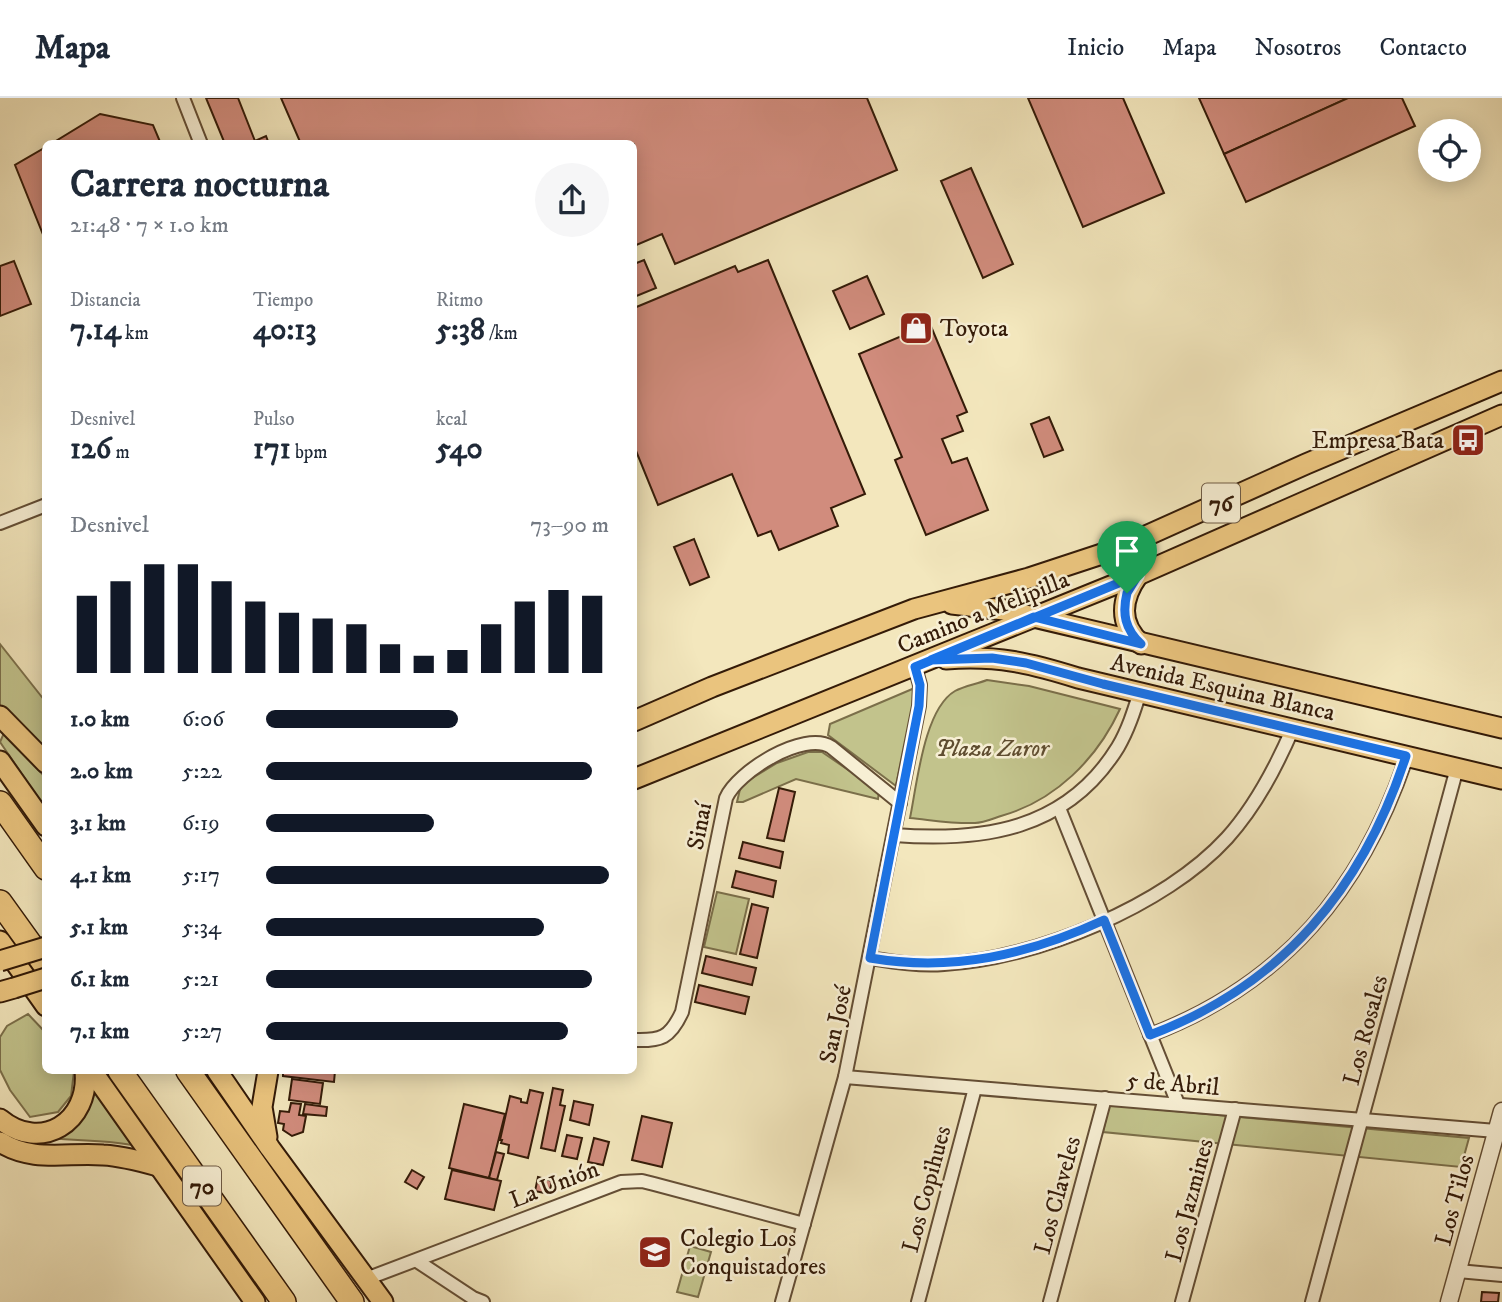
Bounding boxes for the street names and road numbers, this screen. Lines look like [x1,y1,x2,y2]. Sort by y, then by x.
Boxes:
road number: 76 [1202,484,1240,522]
street label: Camino a Melipilla [893,564,1074,661]
street label: Avenida Esquina Blanca [1108,648,1339,729]
street label: Sinaí [681,798,720,852]
street label: Los Rosales [1337,972,1395,1089]
street label: San José [813,982,859,1066]
street label: 5 de Abril [1125,1065,1221,1103]
street label: Los Copihues [896,1123,958,1256]
street label: Los Claveles [1028,1133,1088,1258]
street label: Los Jazmines [1159,1135,1221,1265]
street label: Los Tilos [1428,1151,1482,1249]
street label: La Unión [505,1154,604,1216]
road number: 70 [183,1166,221,1205]

